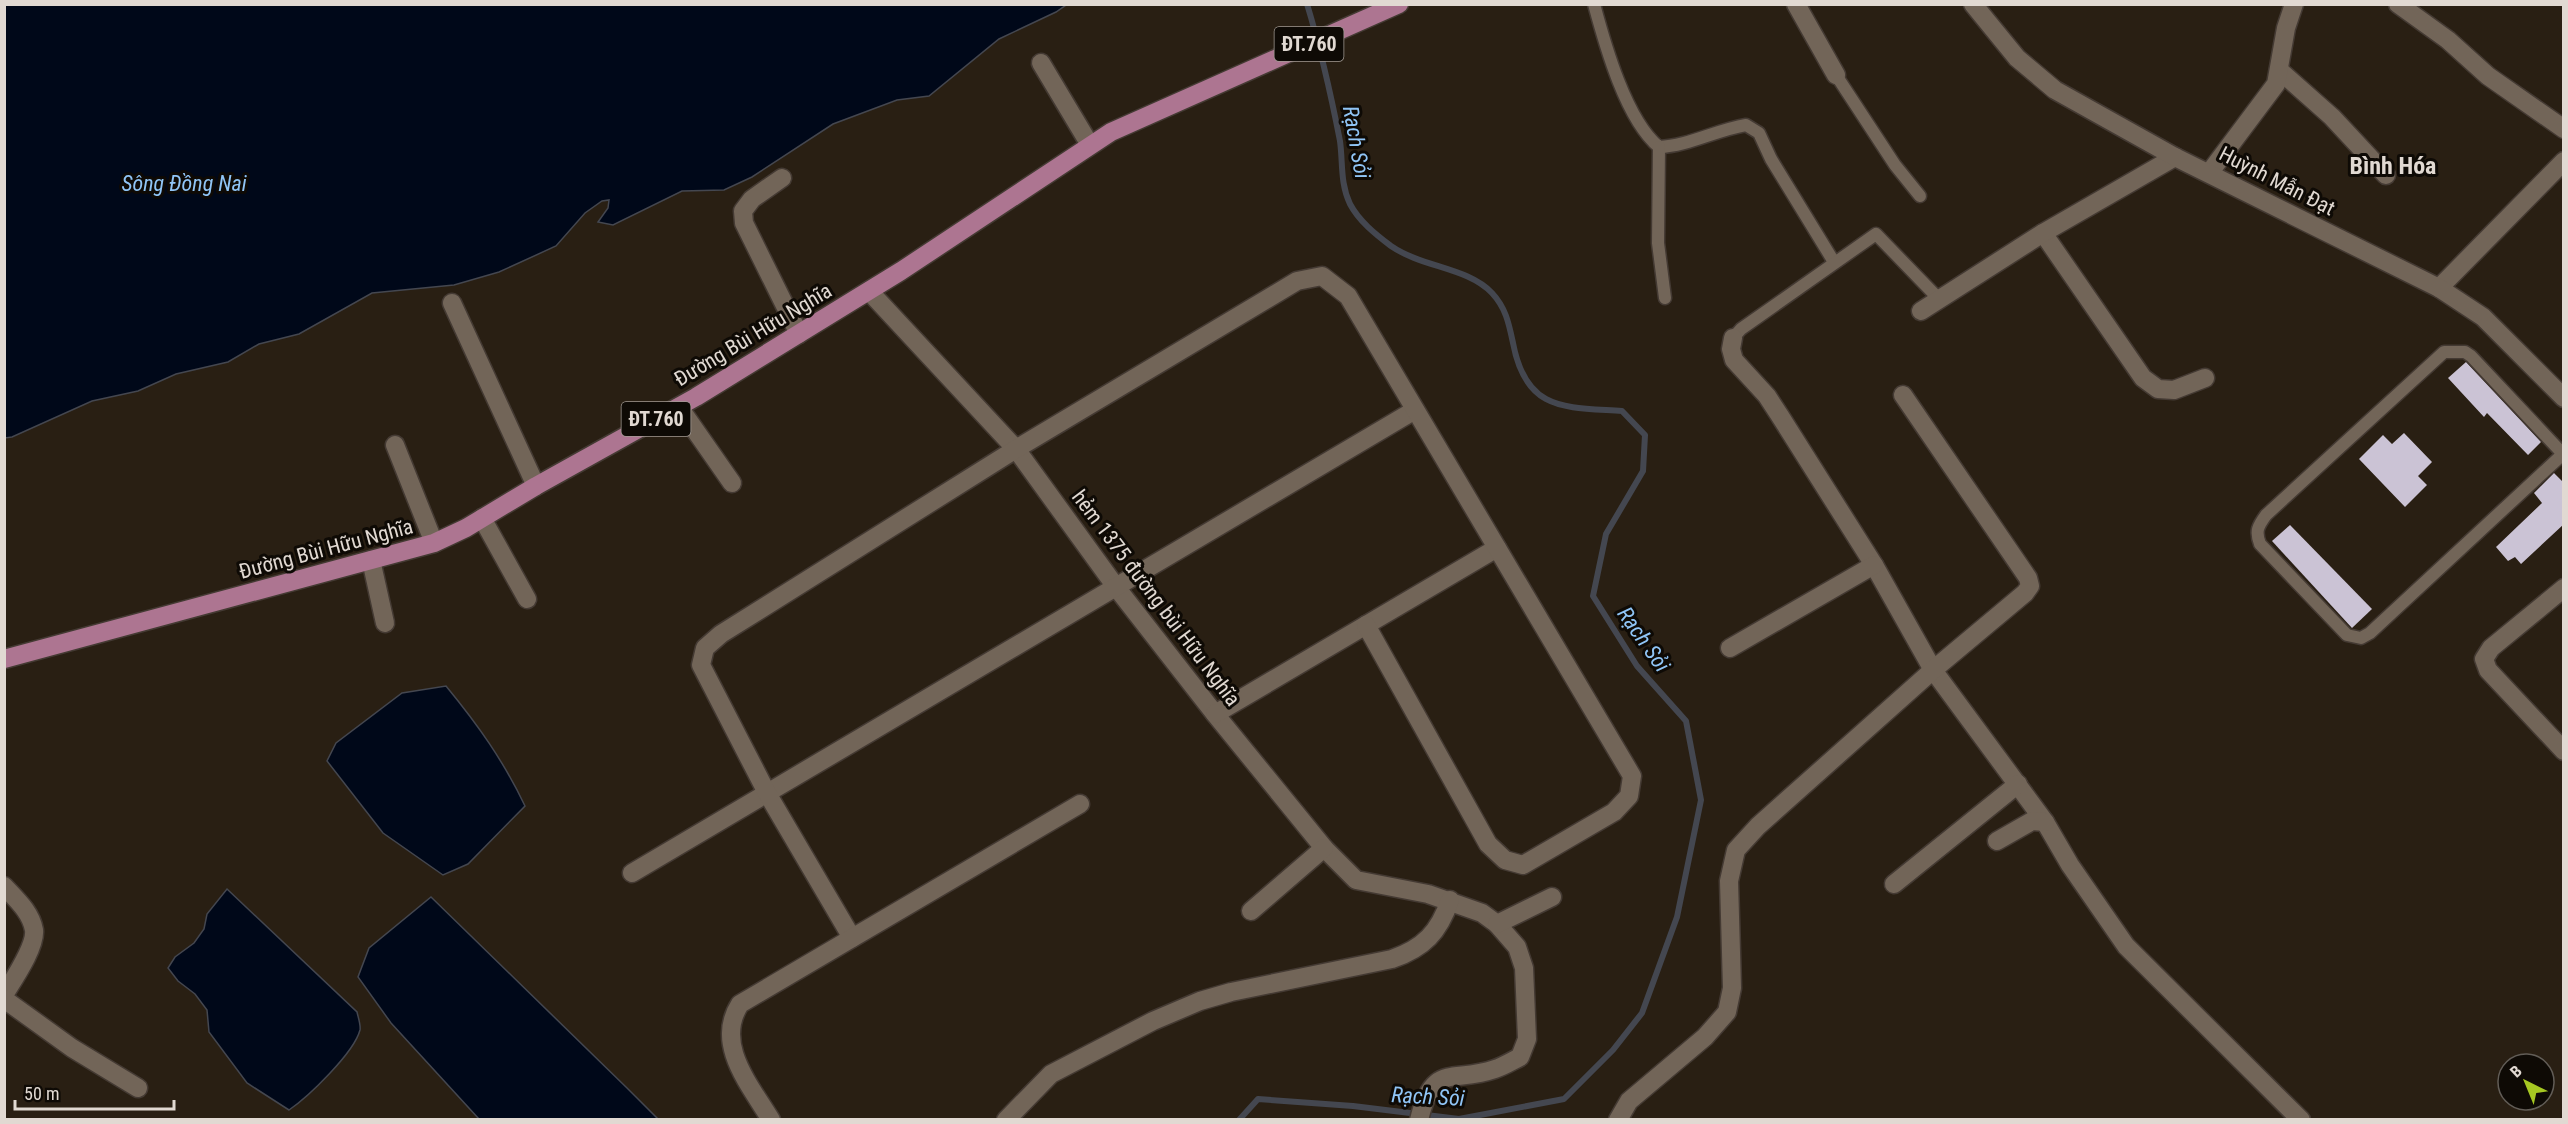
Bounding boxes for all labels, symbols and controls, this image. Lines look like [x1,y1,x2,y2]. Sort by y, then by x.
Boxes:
road number: ĐT.760 [1274,27,1344,61]
water label: Rạch Sỏi [1338,104,1375,180]
street label: Huỳnh Mẫn Đạt [2215,142,2339,220]
district label: Bình Hóa [2350,152,2436,180]
water label: Sông Đồng Nai [121,171,247,196]
street label: Đường Bùi Hữu Nghĩa [670,279,836,391]
road number: ĐT.760 [622,402,690,436]
street label: hẻm 1375 đường bùi Hữu Nghĩa [1067,485,1245,711]
street label: Đường Bùi Hữu Nghĩa [236,514,416,584]
water label: Rạch Sỏi [1612,602,1675,677]
north arrow [2496,1052,2556,1112]
text: B [2506,1061,2526,1081]
scale bar [15,1073,174,1111]
water label: Rạch Sỏi [1391,1082,1465,1111]
text: 50 m [24,1083,59,1104]

